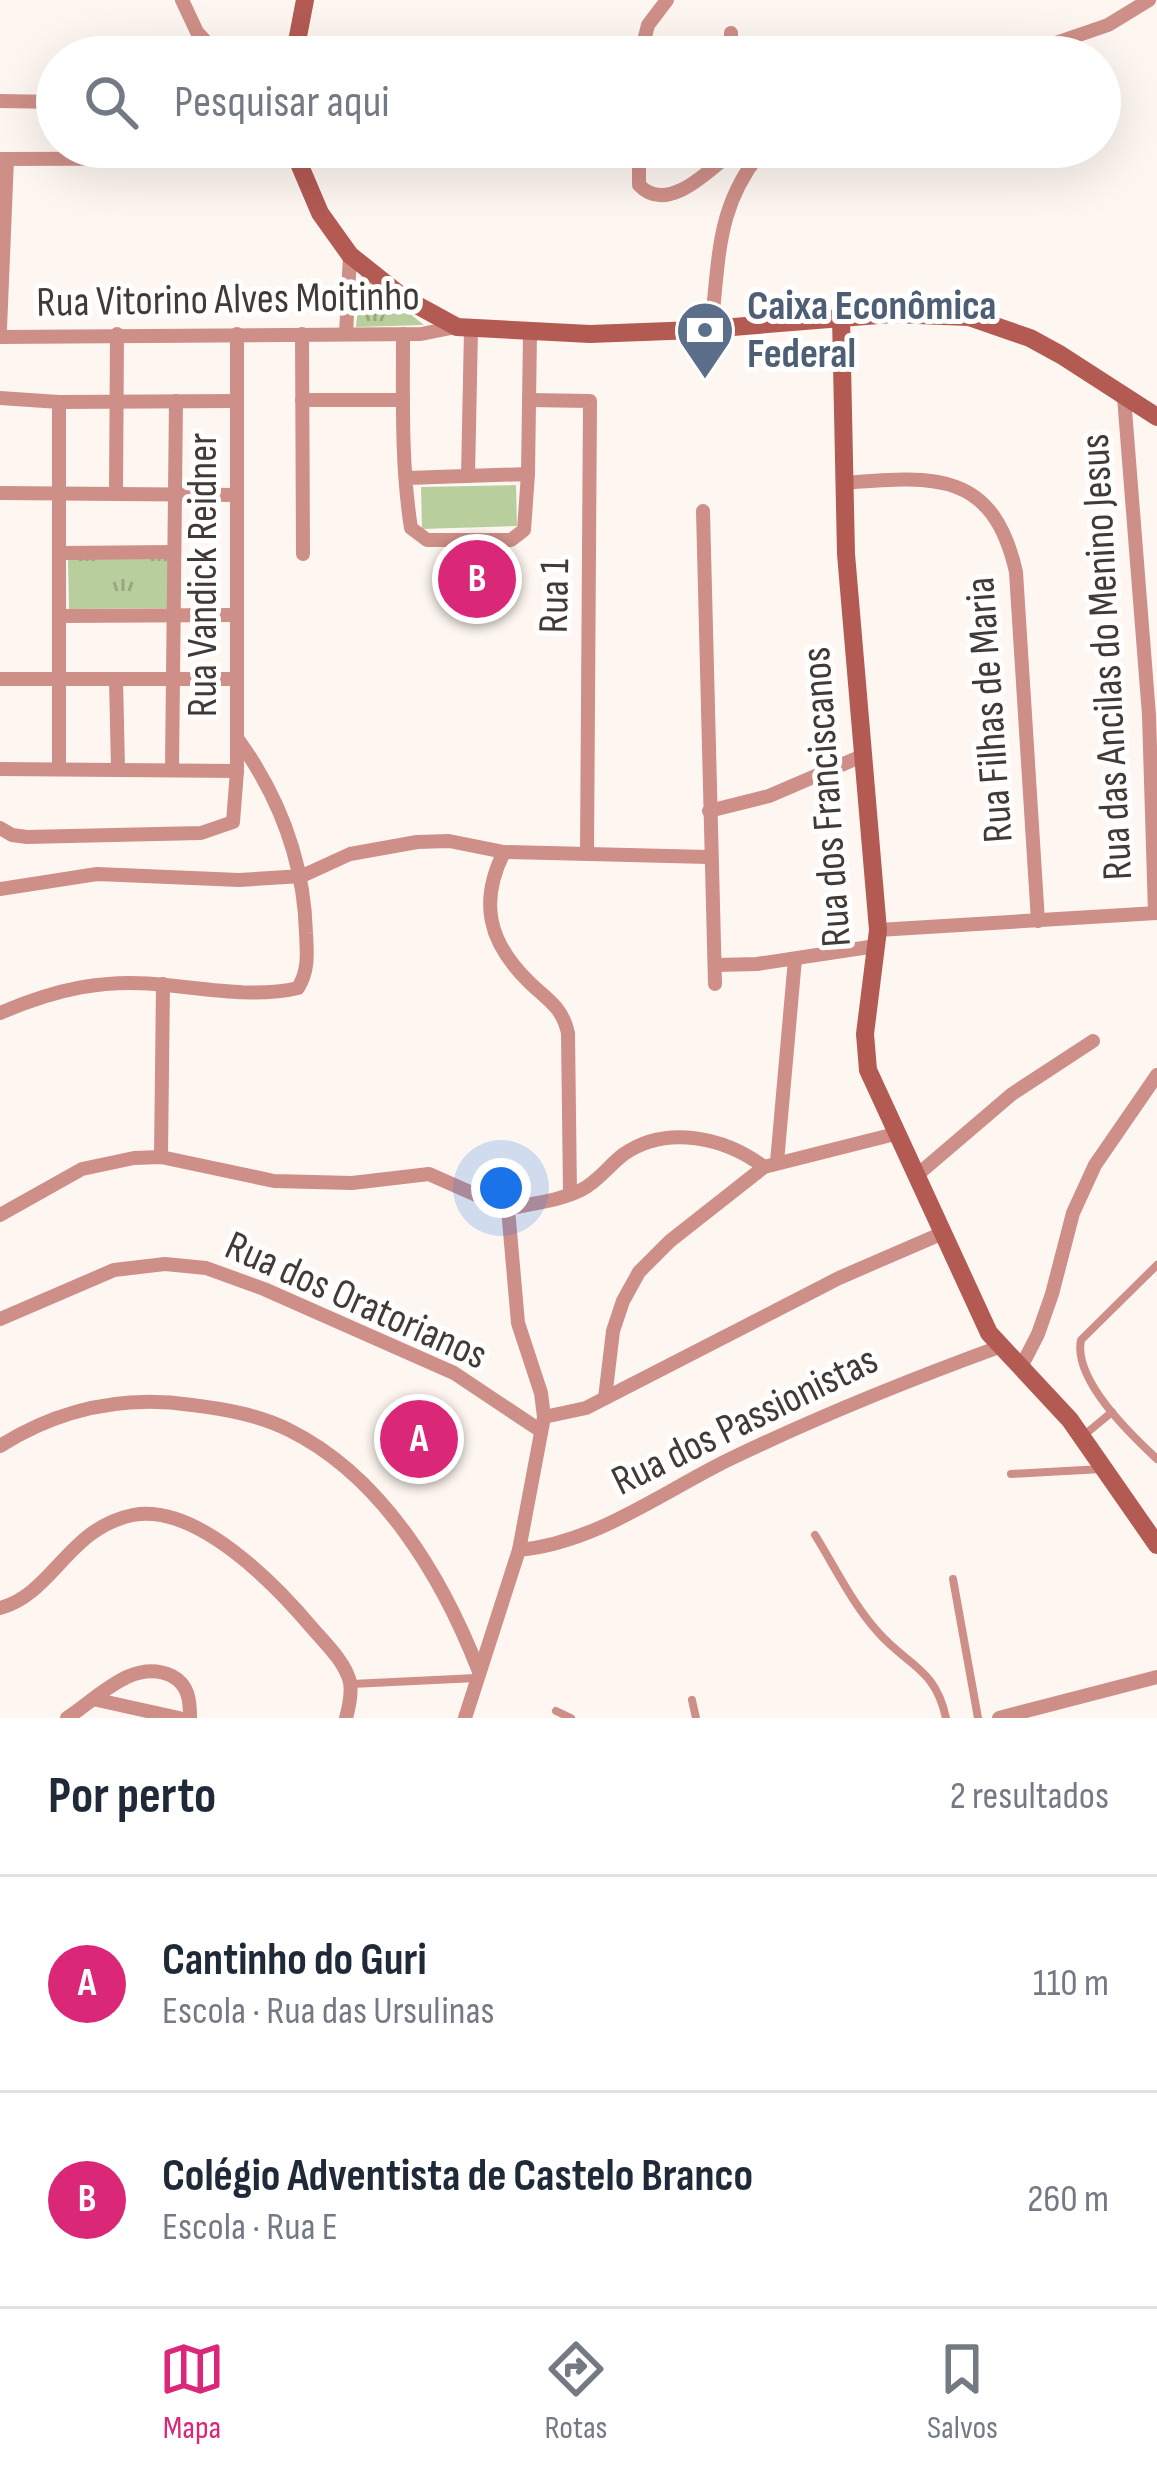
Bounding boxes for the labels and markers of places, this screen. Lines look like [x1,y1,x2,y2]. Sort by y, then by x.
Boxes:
place label: Caixa Econômica Federal [747,281,996,380]
bank icon: Caixa Econômica Federal [674,299,736,381]
pin: B [438,534,516,624]
pin: A [380,1394,458,1484]

